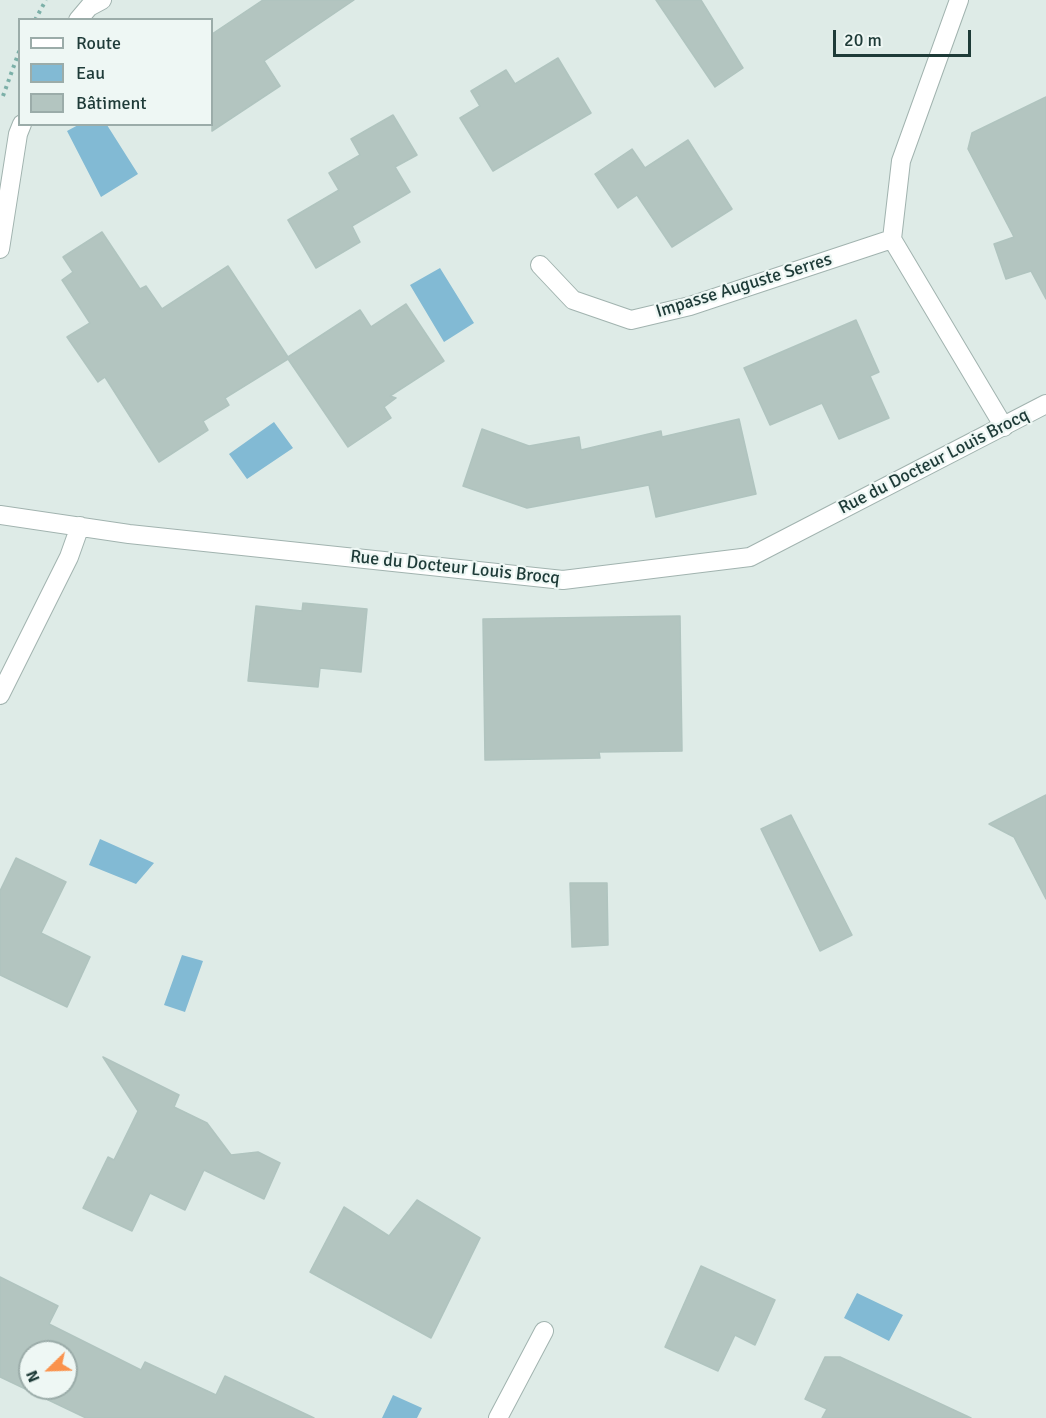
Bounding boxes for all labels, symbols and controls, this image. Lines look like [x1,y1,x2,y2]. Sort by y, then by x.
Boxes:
legend [18,18,213,126]
scale bar [836,18,974,56]
text: 20 m [844,29,882,51]
text: Route [76,32,121,54]
text: Eau [76,62,105,84]
text: Bâtiment [76,92,147,114]
street label: Impasse Auguste Serres [653,249,835,323]
street label: Rue du Docteur Louis Brocq [835,405,1033,519]
street label: Rue du Docteur Louis Brocq [349,546,561,590]
north arrow [18,1340,78,1400]
text: N [22,1367,45,1385]

